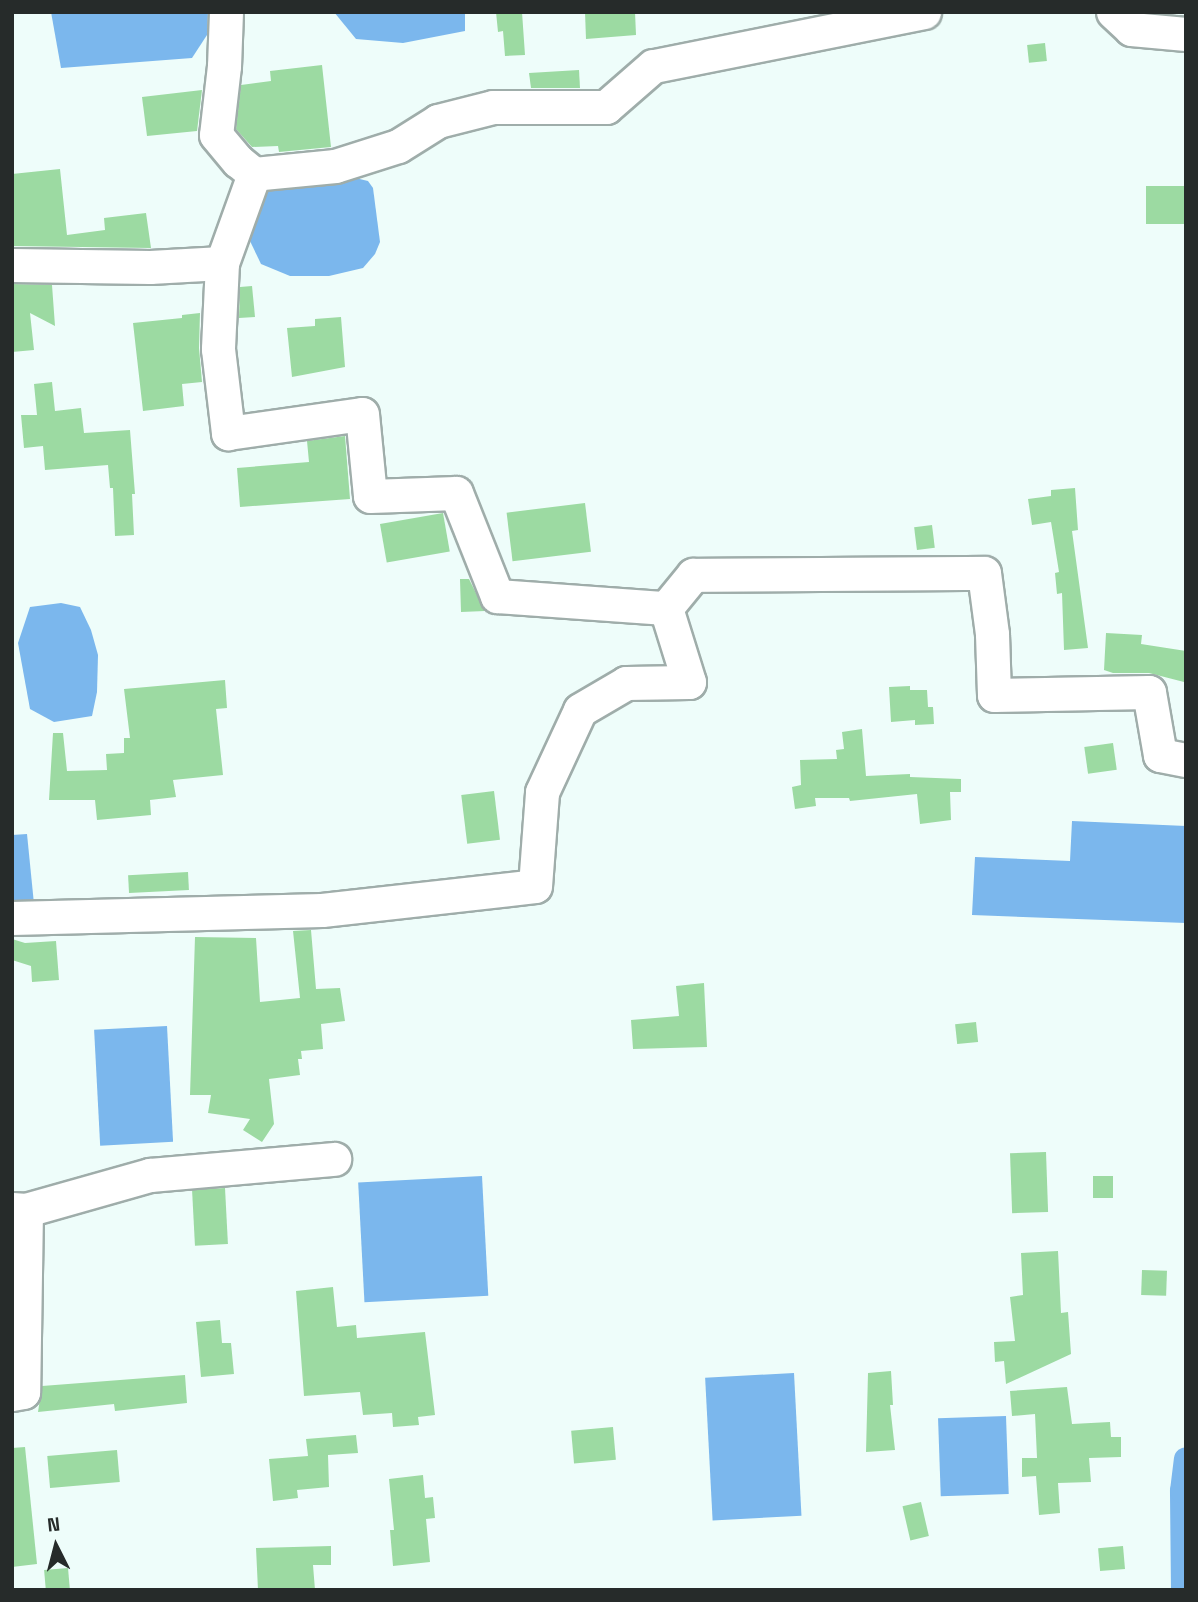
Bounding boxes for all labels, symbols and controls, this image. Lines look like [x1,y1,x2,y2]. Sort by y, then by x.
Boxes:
north arrow [21,1511,91,1581]
text: N [46,1512,61,1538]

